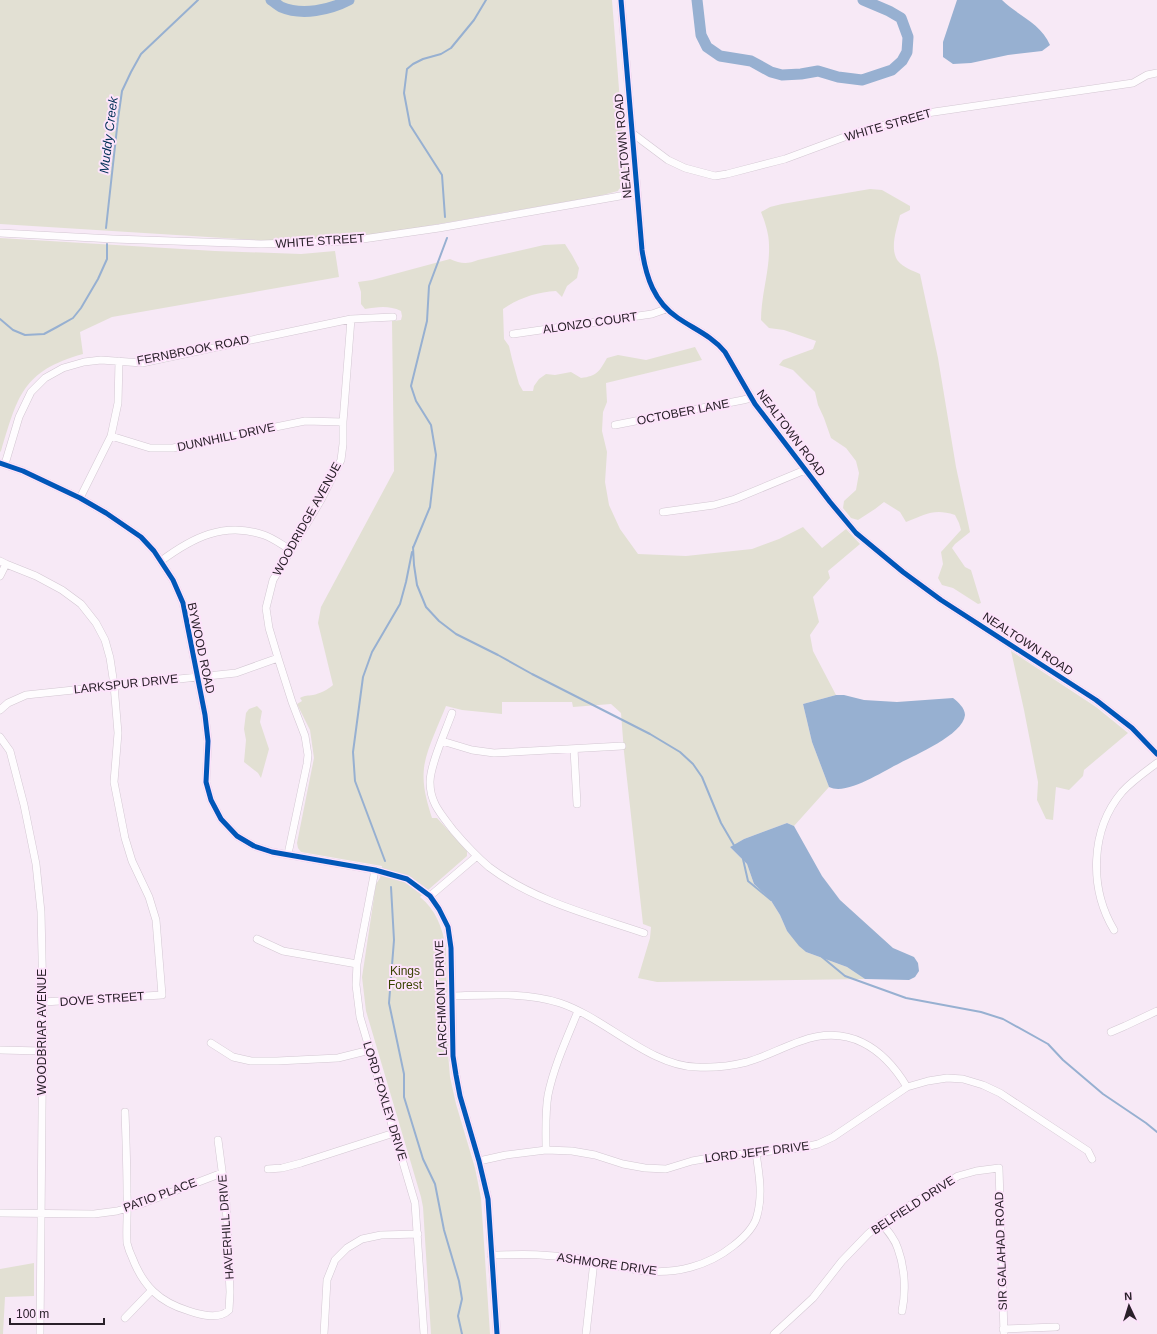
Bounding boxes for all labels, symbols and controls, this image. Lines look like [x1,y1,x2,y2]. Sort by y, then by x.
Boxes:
street label: NEALTOWN ROAD [611,93,635,199]
water label: Muddy Creek [96,94,121,174]
street label: WHITE STREET [843,106,934,144]
street label: WHITE STREET [275,231,366,251]
street label: ALONZO COURT [542,309,639,337]
street label: FERNBROOK ROAD [136,332,251,368]
street label: NEALTOWN ROAD [754,387,828,479]
street label: OCTOBER LANE [636,396,730,428]
street label: DUNNHILL DRIVE [176,420,276,454]
street label: WOODRIDGE AVENUE [270,460,344,578]
street label: BYWOOD ROAD [185,601,218,695]
street label: NEALTOWN ROAD [980,610,1076,679]
street label: LARKSPUR DRIVE [73,672,179,696]
street label: LARCHMONT DRIVE [432,940,450,1056]
park label: Kings Forest [388,964,423,992]
street label: WOODBRIAR AVENUE [35,969,49,1095]
street label: DOVE STREET [59,989,145,1009]
street label: LORD FOXLEY DRIVE [360,1040,410,1162]
street label: LORD JEFF DRIVE [704,1139,810,1165]
street label: BELFIELD DRIVE [869,1173,957,1237]
street label: HAVERHILL DRIVE [215,1174,237,1280]
street label: PATIO PLACE [121,1175,199,1215]
street label: SIR GALAHAD ROAD [992,1191,1010,1311]
street label: ASHMORE DRIVE [556,1250,658,1278]
north arrow [1109,1286,1149,1326]
text: N [1124,1290,1133,1302]
scale bar [10,1300,104,1326]
text: 100 m [16,1307,49,1321]

